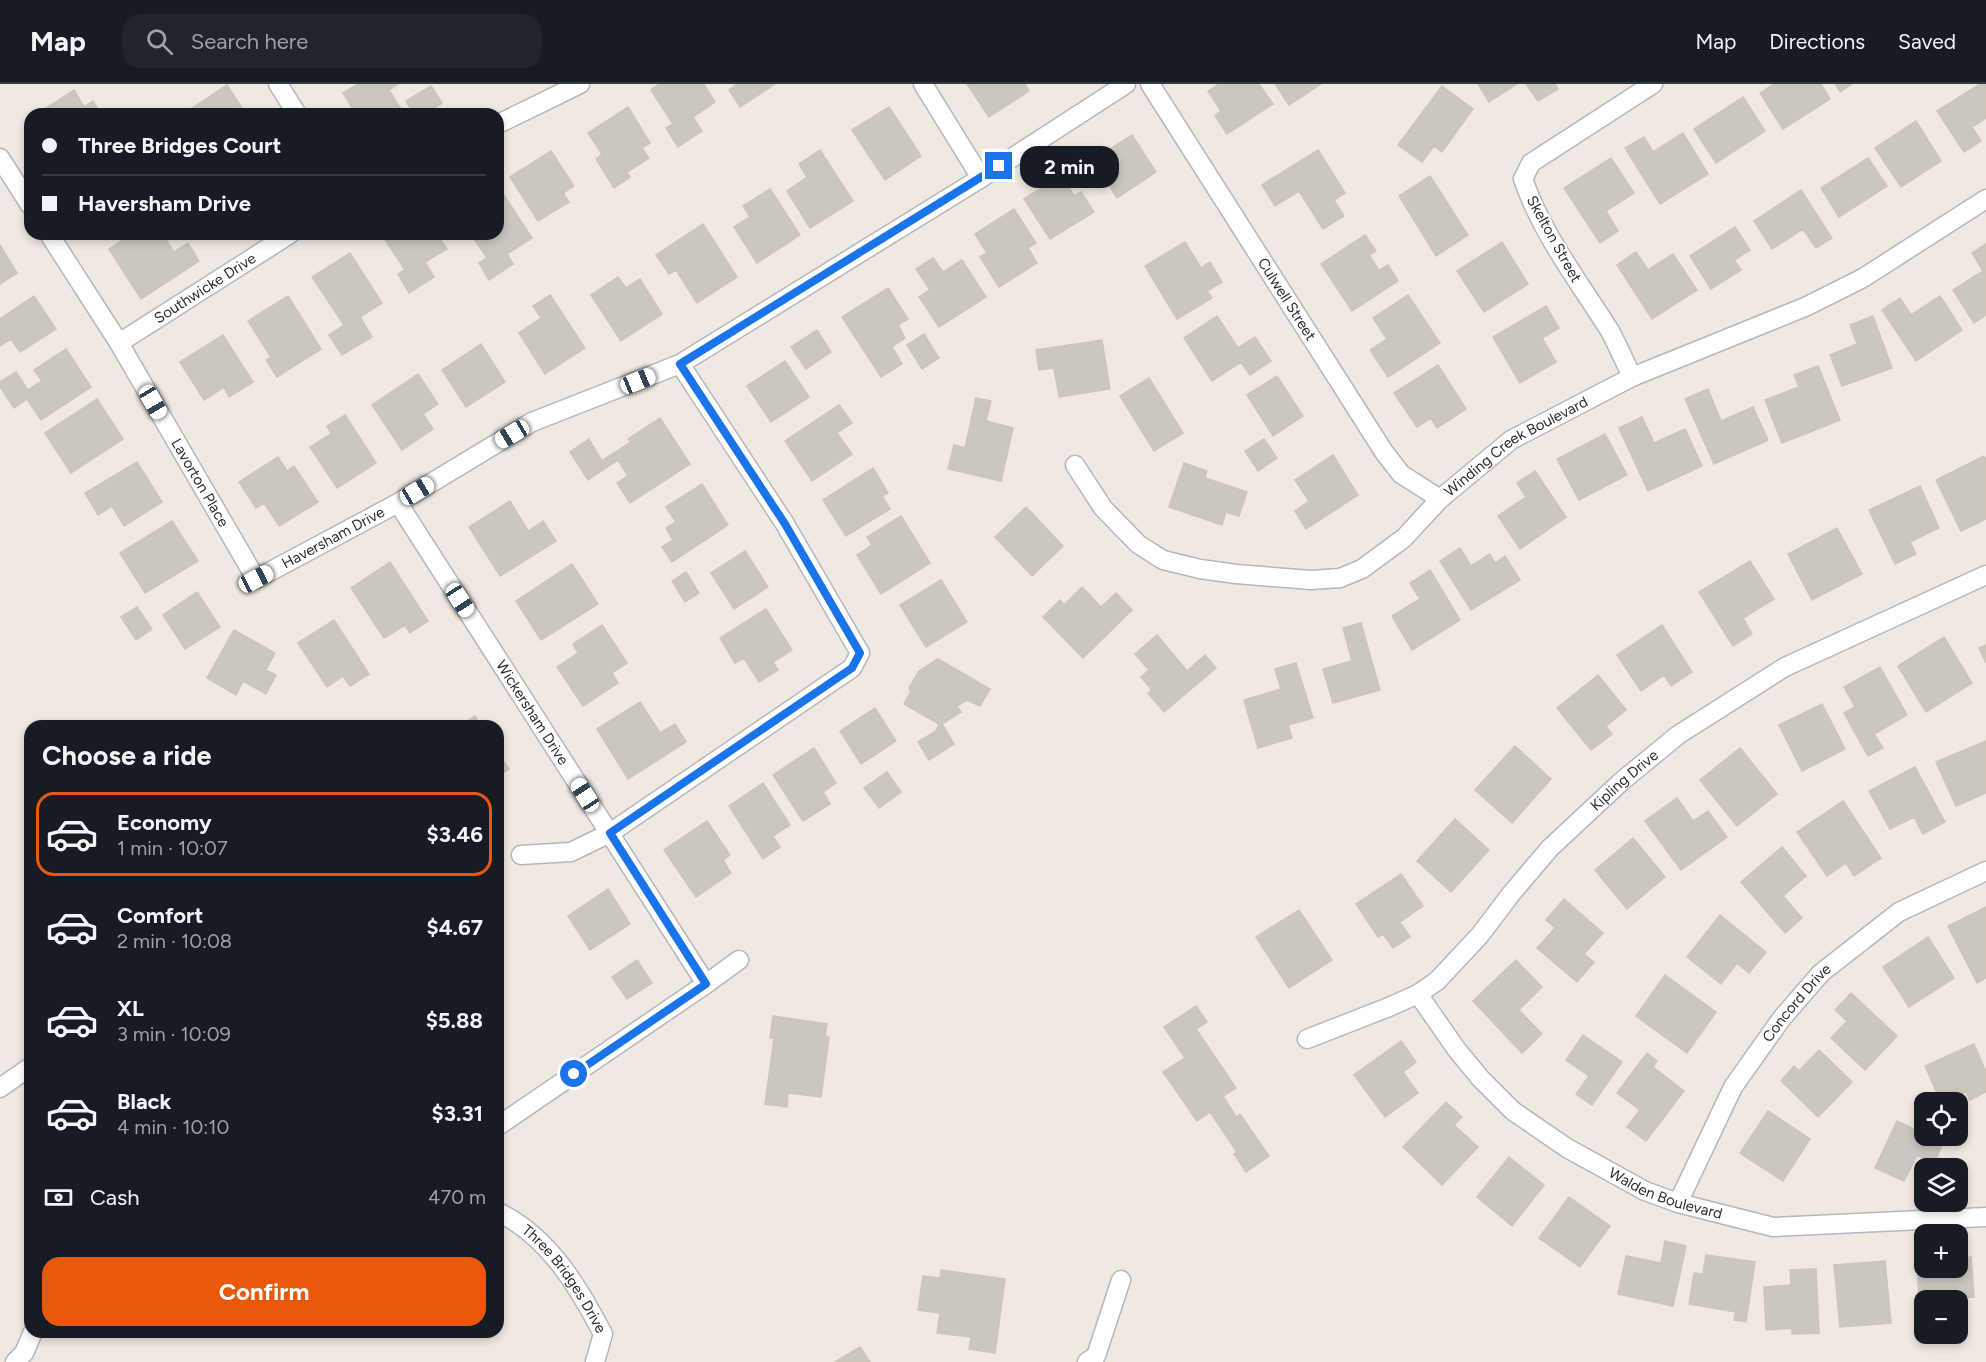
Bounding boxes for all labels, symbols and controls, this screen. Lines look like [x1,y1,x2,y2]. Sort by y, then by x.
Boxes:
search box [122,14,542,68]
text: Map [30,24,86,58]
icon: search [143,25,176,58]
text: Search here [191,28,308,55]
text: Map [1695,29,1736,54]
text: Directions [1769,29,1865,54]
text: Saved [1898,29,1956,54]
text: Three Bridges Court [78,132,281,159]
callout: 2 min [1020,145,1119,187]
route end [985,152,1012,179]
text: 2 min [1044,155,1095,179]
text: Haversham Drive [78,190,251,217]
street label: Skelton Street [1523,193,1585,286]
street label: Southwicke Drive [151,249,259,327]
street label: Culwell Street [1254,254,1320,344]
car [618,366,658,396]
car [136,382,170,422]
street label: Winding Creek Boulevard [1441,393,1591,501]
car [492,417,532,451]
street label: Lavorton Place [167,435,233,530]
car [397,474,437,508]
street label: Haversham Drive [279,503,388,573]
car [236,563,276,595]
car [443,580,477,620]
street label: Wickersham Drive [492,657,572,768]
text: Choose a ride [42,739,211,772]
street label: Kipling Drive [1587,746,1662,815]
car [568,775,602,815]
icon: car [45,807,99,861]
text: Economy [117,809,212,836]
text: $3.46 [426,821,483,848]
text: 1 min · 10:07 [117,836,228,860]
icon: car [45,900,99,954]
text: Comfort [117,902,203,929]
text: $4.67 [426,914,483,941]
text: 2 min · 10:08 [117,929,232,953]
street label: Concord Drive [1759,960,1834,1046]
icon: car [45,993,99,1047]
text: XL [117,995,144,1022]
text: $5.88 [426,1007,483,1034]
text: 3 min · 10:09 [117,1022,231,1046]
route start [560,1060,587,1087]
icon: car [45,1086,99,1140]
text: Black [117,1088,171,1115]
map controls [1914,1092,1968,1344]
button: locate [1914,1092,1968,1146]
text: $3.31 [432,1100,483,1127]
text: 4 min · 10:10 [117,1115,229,1139]
button: layers [1914,1158,1968,1212]
street label: Walden Boulevard [1606,1164,1724,1223]
icon: cash [42,1181,75,1214]
text: Cash [90,1184,140,1211]
text: 470 m [428,1185,486,1209]
street label: Three Bridges Drive [518,1221,610,1336]
button: + [1914,1224,1968,1278]
button: Confirm [42,1257,486,1326]
button: − [1914,1290,1968,1344]

